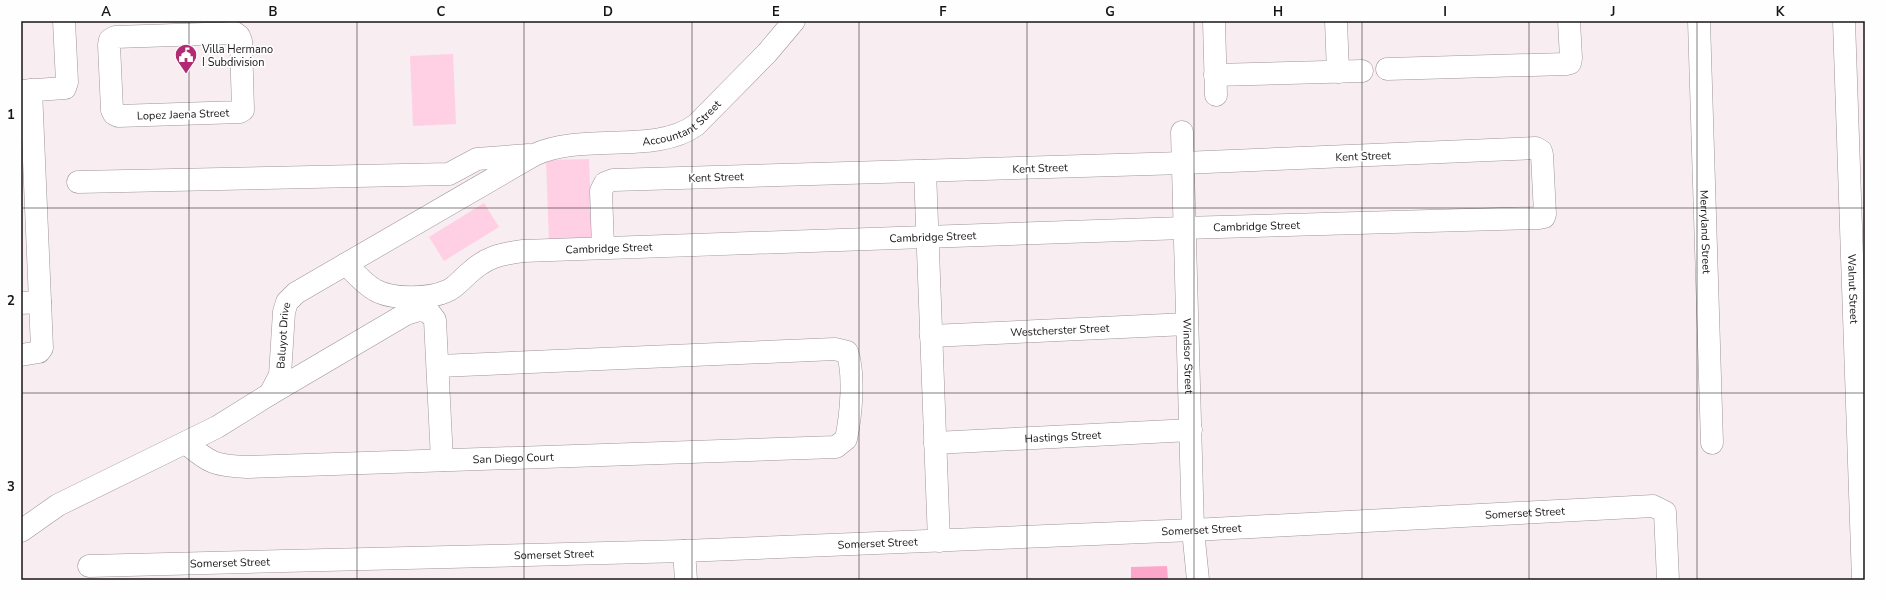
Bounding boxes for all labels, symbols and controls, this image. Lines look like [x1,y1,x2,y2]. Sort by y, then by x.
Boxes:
text: A [101,3,111,21]
text: B [269,3,278,21]
text: C [437,3,446,21]
text: D [603,3,613,21]
text: E [772,3,780,21]
text: F [939,3,947,21]
text: G [1105,3,1115,21]
text: H [1273,3,1283,21]
text: I [1443,3,1447,21]
text: J [1610,3,1615,21]
text: K [1776,3,1785,21]
public building icon: Villa Hermano I Subdivision [173,42,199,75]
place label: Villa Hermano I Subdivision [201,42,273,70]
street label: Accountant Street [642,97,724,149]
street label: Lopez Jaena Street [137,105,230,124]
text: 1 [7,106,15,124]
street label: Kent Street [1335,148,1391,165]
street label: Kent Street [1012,160,1068,177]
street label: Kent Street [688,169,744,186]
street label: Merryland Street [1696,190,1714,274]
street label: Cambridge Street [1213,218,1300,235]
street label: Cambridge Street [889,228,977,246]
street label: Cambridge Street [565,239,653,258]
street label: Walnut Street [1844,254,1861,324]
text: 2 [7,292,15,310]
street label: Baluyot Drive [273,300,295,369]
street label: Windsor Street [1179,318,1196,394]
street label: Westcherster Street [1010,321,1110,340]
street label: Hastings Street [1024,428,1102,446]
street label: San Diego Court [472,450,554,467]
text: 3 [7,478,15,496]
street label: Somerset Street [1485,504,1565,523]
street label: Somerset Street [1161,520,1242,539]
street label: Somerset Street [837,534,918,553]
street label: Somerset Street [514,546,594,563]
street label: Somerset Street [190,554,270,571]

